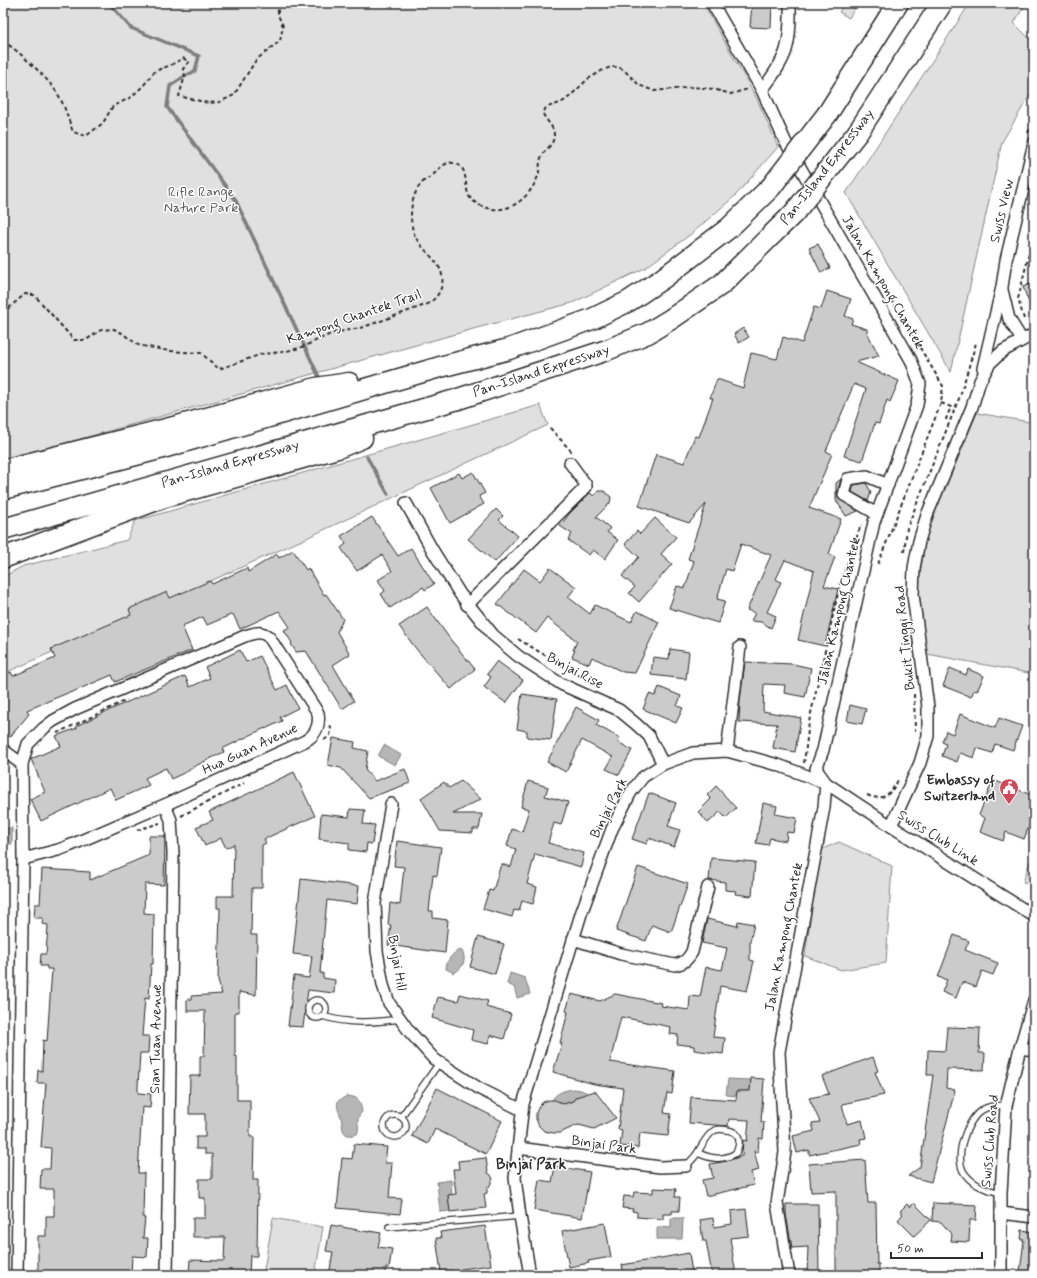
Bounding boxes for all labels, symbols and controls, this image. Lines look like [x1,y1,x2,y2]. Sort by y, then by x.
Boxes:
street label: Pan-Island Expressway [776,105,878,229]
street label: Swiss View [986,177,1018,245]
park label: Rifle Range Nature Park [164,183,238,217]
street label: Jalan Kampong Chantek [836,212,929,353]
street label: Kampong Chantek Trail [284,285,424,350]
street label: Pan-Island Expressway [471,340,611,402]
street label: Pan-Island Expressway [159,436,301,492]
street label: Jalan Kampong Chantek [813,535,867,687]
street label: Bukit Tinggi Road [891,585,920,691]
street label: Binjai Rise [544,649,606,693]
street label: Hua Guan Avenue [199,719,301,779]
place label: Embassy of Switzerland [924,771,996,805]
street label: Binjai Park [586,775,632,841]
public building icon: Embassy of Switzerland [998,777,1020,805]
street label: Swiss Club Link [894,806,982,870]
street label: Jalan Kampong Chantek [761,861,809,1013]
street label: Binjai Hill [383,934,411,992]
street label: Sian Tuan Avenue [146,984,166,1094]
street label: Swiss Club Road [977,1094,1003,1188]
street label: Binjai Park [570,1132,638,1158]
district label: Binjai Park [496,1155,567,1175]
scale bar [891,1234,982,1260]
text: 50 m [897,1241,924,1257]

